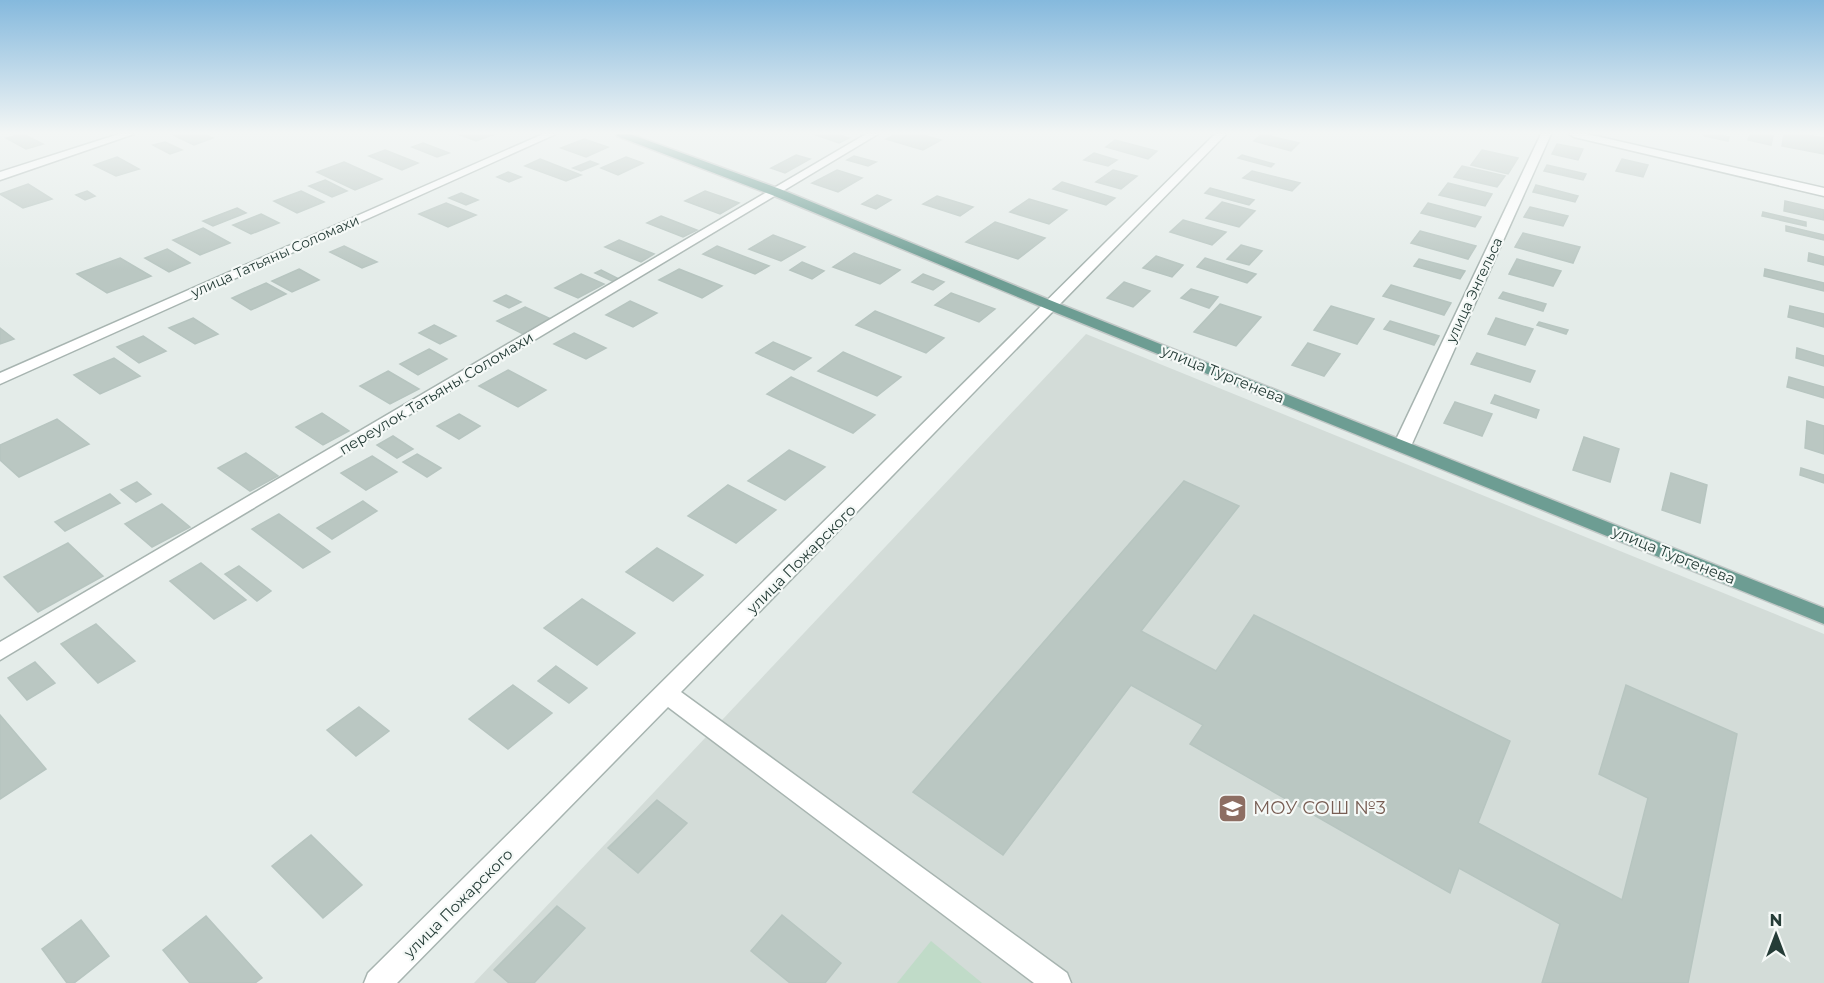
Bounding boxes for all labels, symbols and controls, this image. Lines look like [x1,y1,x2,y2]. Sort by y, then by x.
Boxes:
street label: улица Татьяны Соломахи [187,211,362,302]
street label: улица Энгельса [1441,234,1506,347]
street label: переулок Татьяны Соломахи [335,327,537,459]
street label: улица Тургенева [1158,340,1287,407]
street label: улица Пожарского [742,501,859,618]
street label: улица Тургенева [1609,521,1738,588]
school or university icon: МОУ СОШ №3 [1216,792,1248,824]
place label: МОУ СОШ №3 [1253,797,1386,819]
street label: улица Пожарского [399,845,516,962]
north arrow [1746,905,1806,965]
text: N [1770,911,1782,930]

